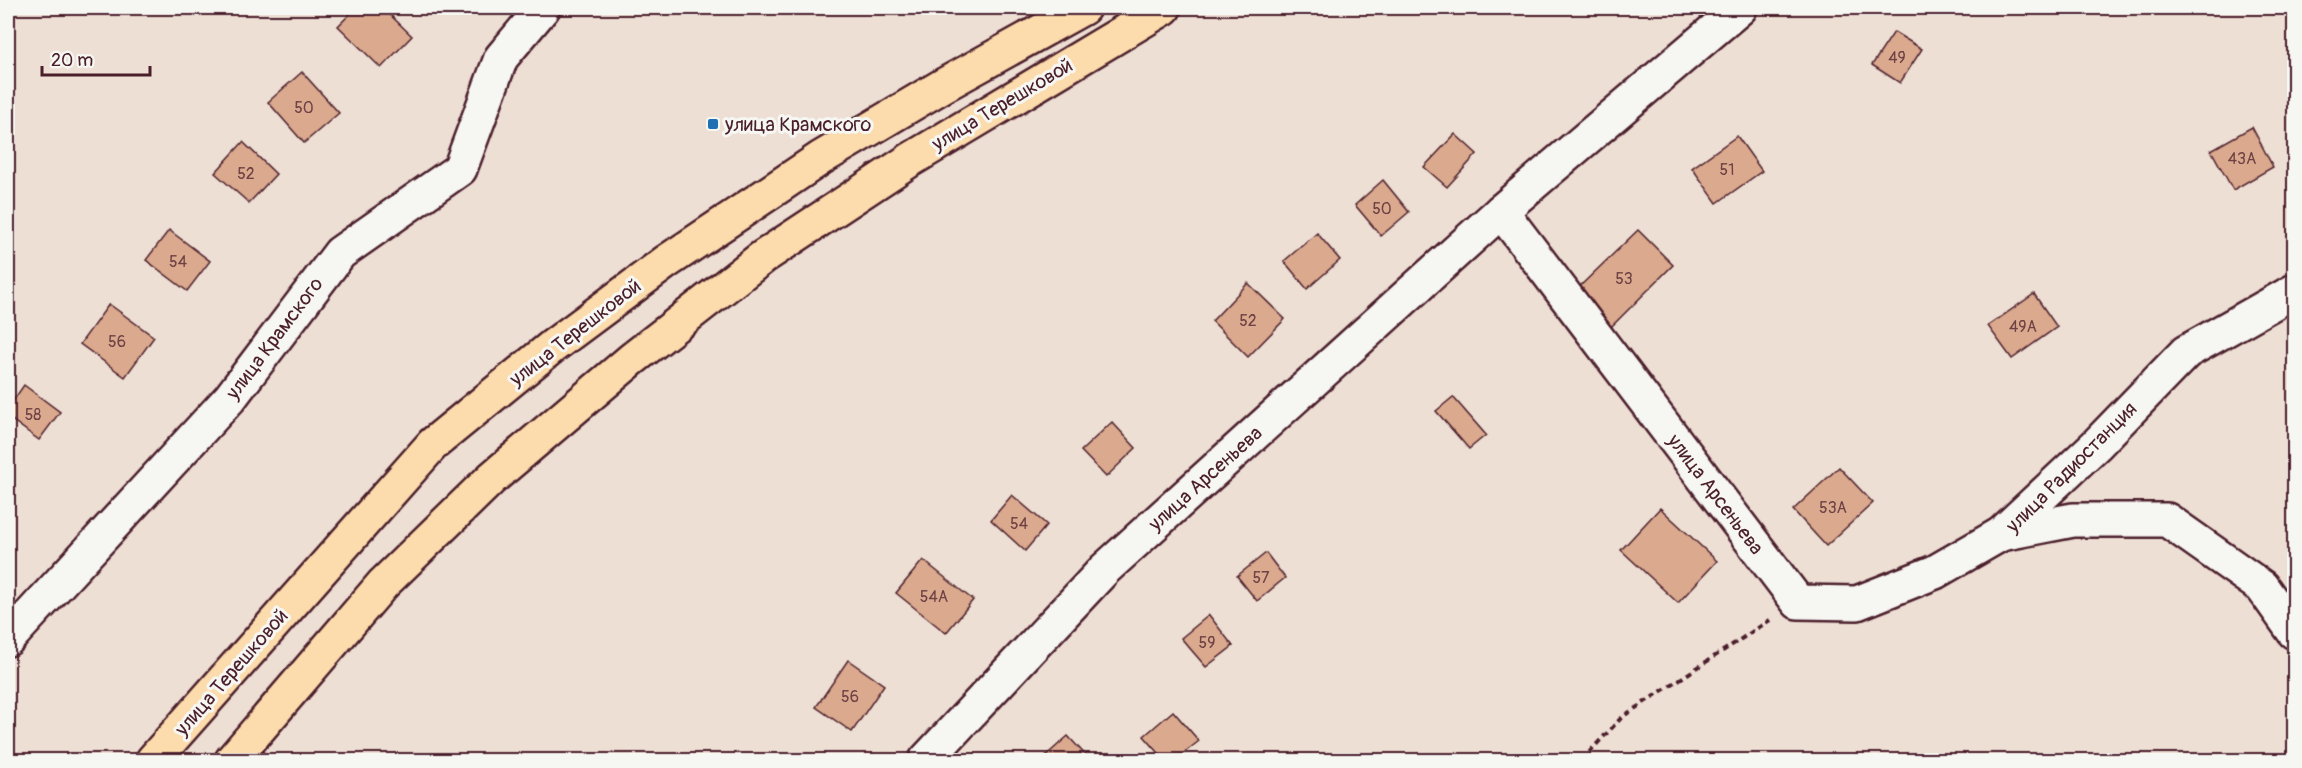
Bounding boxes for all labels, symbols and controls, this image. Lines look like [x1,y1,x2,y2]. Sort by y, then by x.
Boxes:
scale bar [42,39,150,77]
house number: 49 [1888,48,1906,68]
text: 20 m [51,49,93,72]
street label: улица Терешковой [926,53,1077,157]
house number: 50 [294,98,314,118]
place label: улица Крамского [724,112,872,137]
marker: улица Крамского [706,117,720,131]
house number: 43А [2228,149,2256,169]
house number: 51 [1720,160,1734,180]
house number: 52 [237,164,255,184]
house number: 50 [1372,199,1392,219]
house number: 54 [169,252,187,272]
house number: 53 [1615,269,1633,289]
street label: улица Крамского [220,272,329,405]
street label: улица Терешковой [504,273,646,392]
house number: 52 [1239,311,1257,331]
house number: 49А [2009,317,2037,337]
house number: 56 [108,332,126,352]
street label: улица Радиостанция [2000,397,2142,539]
house number: 58 [25,405,41,425]
street label: улица Арсеньева [1142,421,1267,537]
street label: улица Арсеньева [1661,428,1769,560]
house number: 53А [1819,498,1847,518]
house number: 54 [1010,514,1028,534]
house number: 57 [1252,568,1270,588]
house number: 54А [920,587,948,607]
street label: улица Терешковой [169,604,293,742]
house number: 59 [1199,633,1215,653]
house number: 56 [841,687,859,707]

